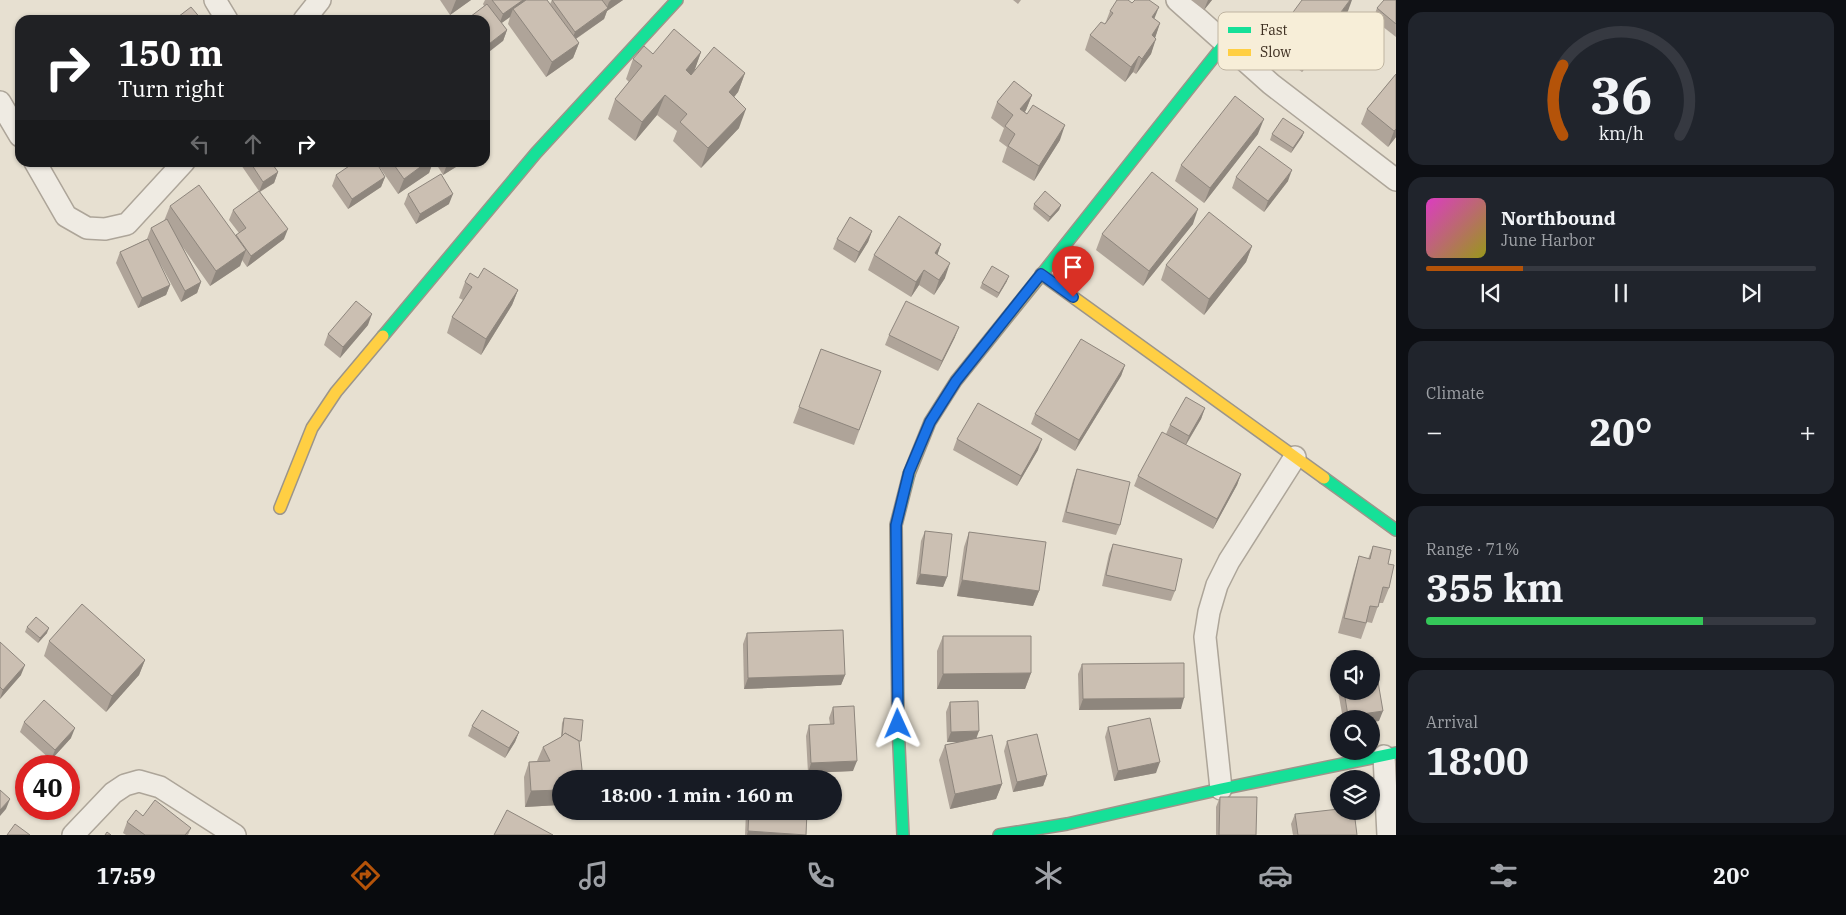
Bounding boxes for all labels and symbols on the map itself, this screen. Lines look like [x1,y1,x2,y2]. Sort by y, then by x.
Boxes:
legend [1218,12,1384,70]
text: Fast [1260,21,1288,39]
text: Slow [1260,43,1291,61]
pin [1052,246,1094,297]
position arrow [871,697,923,749]
speed limit sign: 40 [15,755,80,820]

